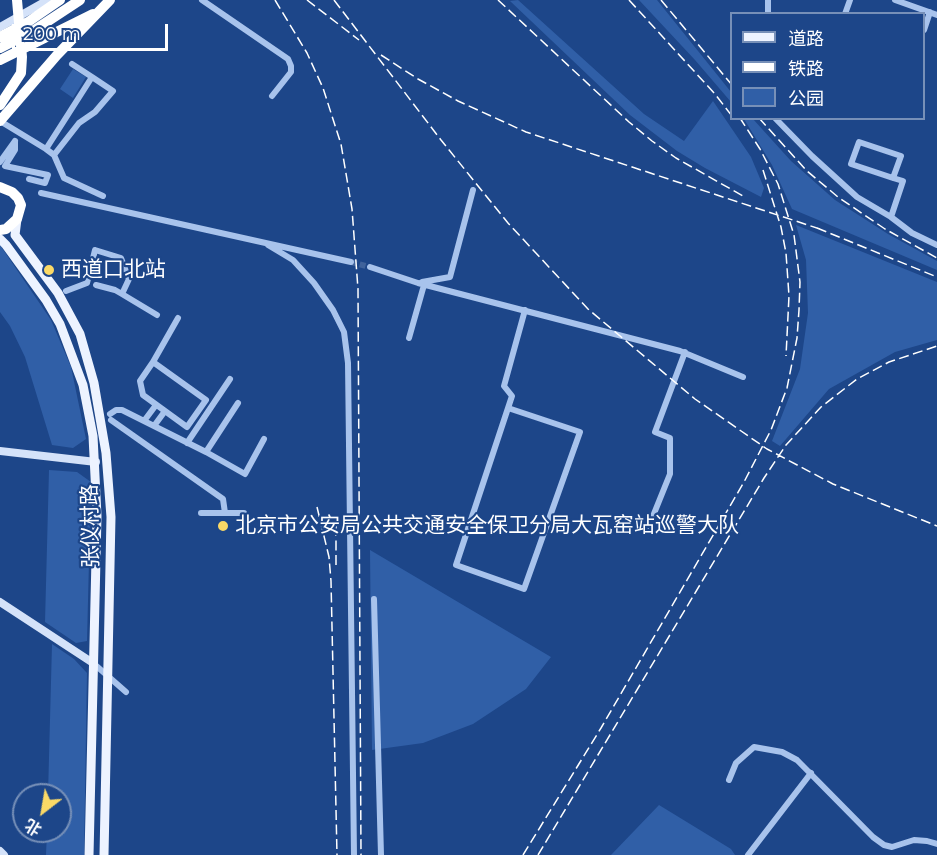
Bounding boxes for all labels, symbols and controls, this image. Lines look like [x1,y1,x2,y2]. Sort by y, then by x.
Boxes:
scale bar [15,12,171,50]
legend [730,12,925,120]
text: 200 m [23,23,81,45]
text: 道路 [788,28,824,50]
text: 铁路 [788,58,824,80]
text: 公园 [788,88,824,110]
place label: 西道口北站 [61,257,166,283]
marker: 西道口北站 [42,263,56,277]
street label: 张仪村路 [78,484,104,568]
place label: 北京市公安局公共交通安全保卫分局大瓦窑站巡警大队 [235,513,739,539]
marker: 北京市公安局公共交通安全保卫分局大瓦窑站巡警大队 [216,519,230,533]
north arrow [12,783,72,843]
text: 北 [22,815,45,839]

